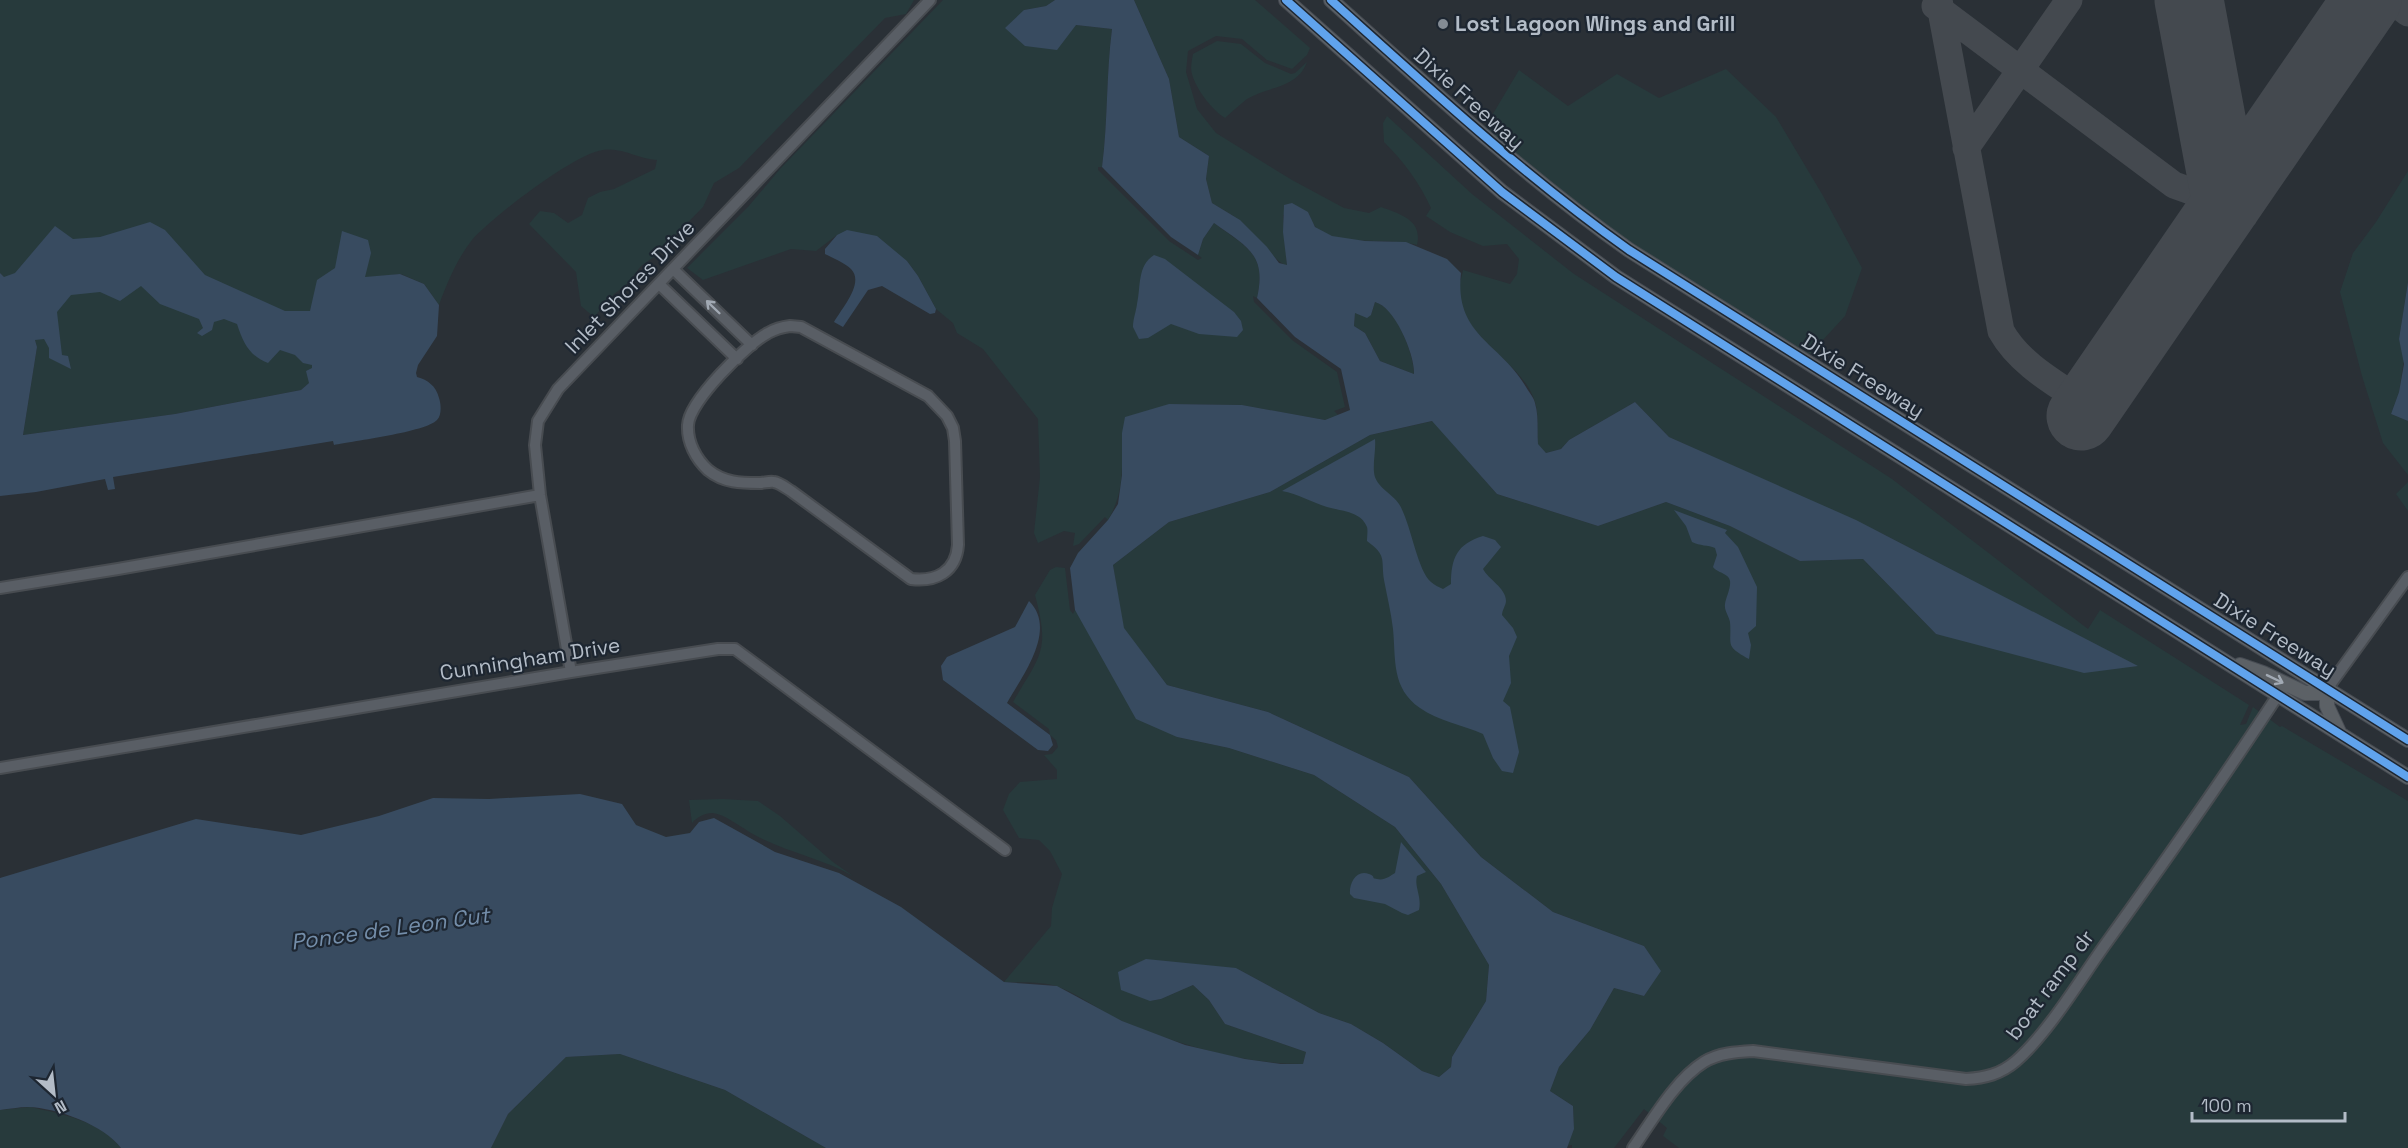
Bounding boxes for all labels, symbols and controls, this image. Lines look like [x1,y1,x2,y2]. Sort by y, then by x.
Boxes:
place label: Lost Lagoon Wings and Grill [1455,10,1735,37]
marker: Lost Lagoon Wings and Grill [1436,17,1450,31]
street label: Dixie Freeway [1409,42,1530,155]
street label: Inlet Shores Drive [559,214,700,359]
one-way arrow [705,300,720,315]
street label: Dixie Freeway [1797,327,1930,424]
street label: Dixie Freeway [2209,586,2342,683]
street label: Cunningham Drive [438,631,622,686]
one-way arrow [2266,673,2284,685]
water label: Ponce de Leon Cut [289,900,493,956]
street label: boat ramp dr [1999,924,2100,1045]
north arrow [24,1064,84,1124]
scale bar [2192,1085,2345,1123]
text: 100 m [2201,1094,2252,1117]
text: N [51,1095,70,1119]

